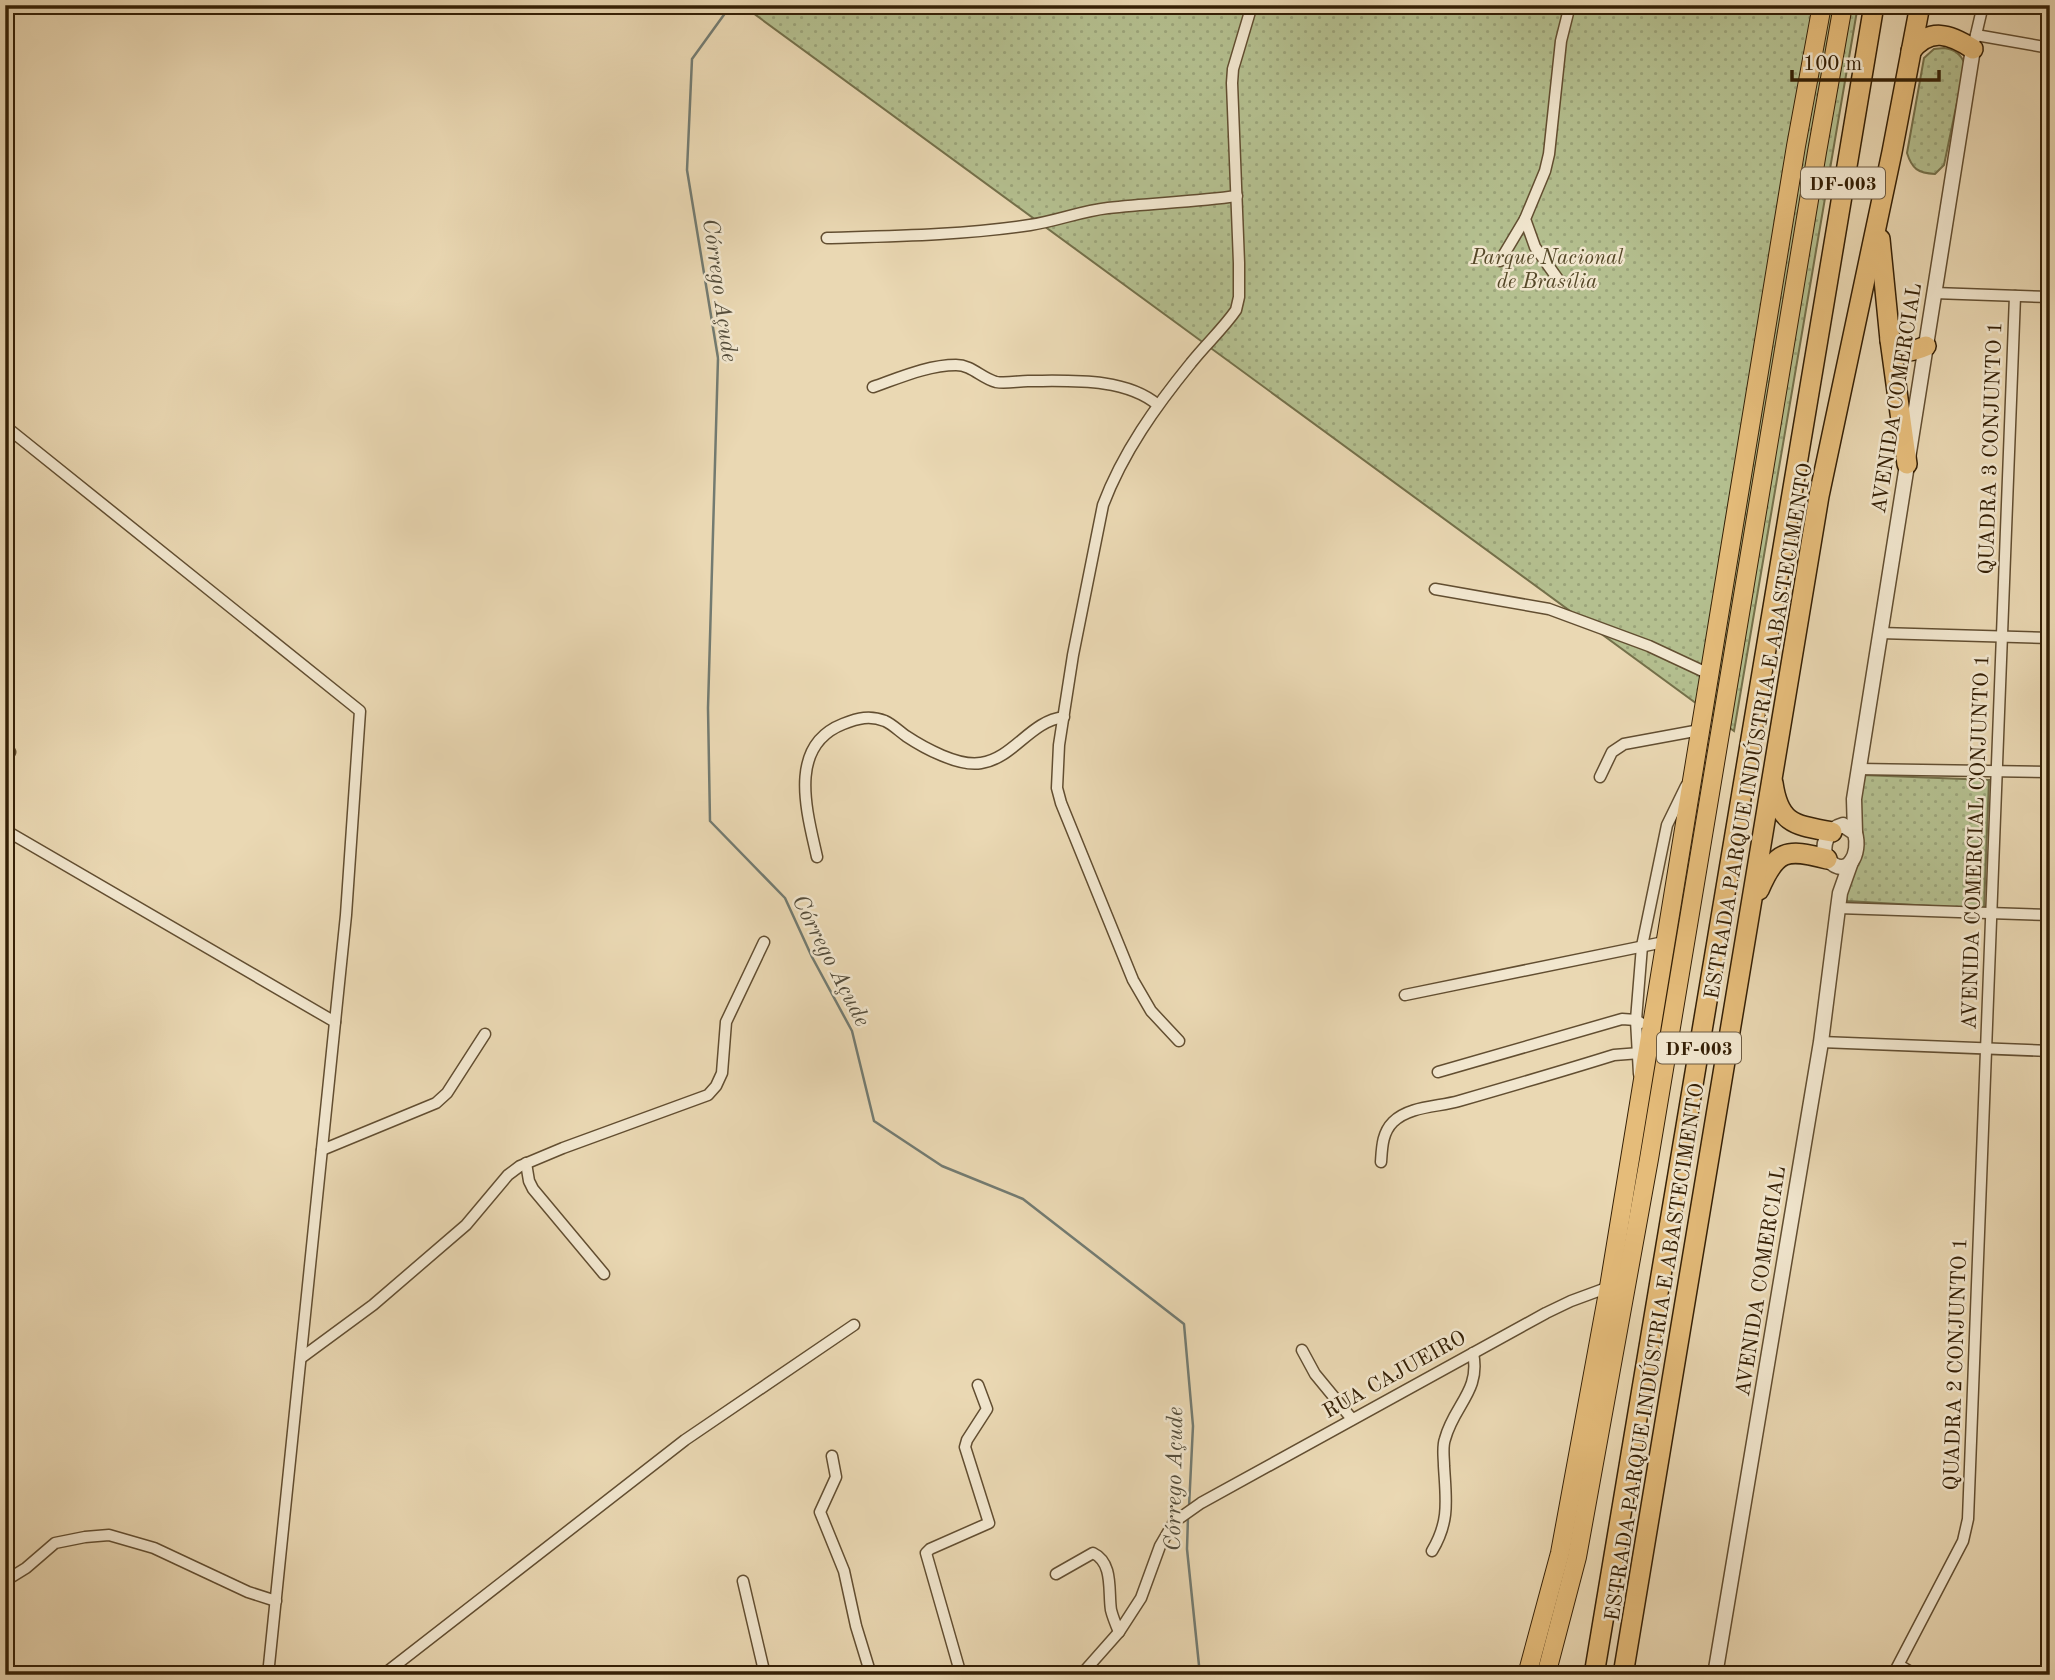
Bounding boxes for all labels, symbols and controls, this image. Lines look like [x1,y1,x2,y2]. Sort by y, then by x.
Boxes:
scale bar [1792,38,1940,82]
text: 100 m [1803,54,1862,75]
road number: DF-003 [1801,168,1885,198]
water label: Córrego Açude [697,217,741,364]
park label: Parque Nacional de Brasília [1470,248,1623,293]
street label: AVENIDA COMERCIAL [1869,281,1926,515]
street label: QUADRA 3 CONJUNTO 1 [1977,321,2006,575]
street label: ESTRADA PARQUE INDÚSTRIA E ABASTECIMENTO [1697,461,1817,1001]
street label: AVENIDA COMERCIAL CONJUNTO 1 [1959,654,1994,1030]
water label: Córrego Açude [787,891,874,1031]
road number: DF-003 [1657,1032,1741,1064]
street label: ESTRADA PARQUE INDÚSTRIA E ABASTECIMENTO [1598,1081,1708,1623]
street label: AVENIDA COMERCIAL [1733,1164,1790,1398]
street label: QUADRA 2 CONJUNTO 1 [1942,1237,1971,1491]
street label: RUA CAJUEIRO [1320,1327,1470,1423]
water label: Córrego Açude [1162,1407,1188,1552]

